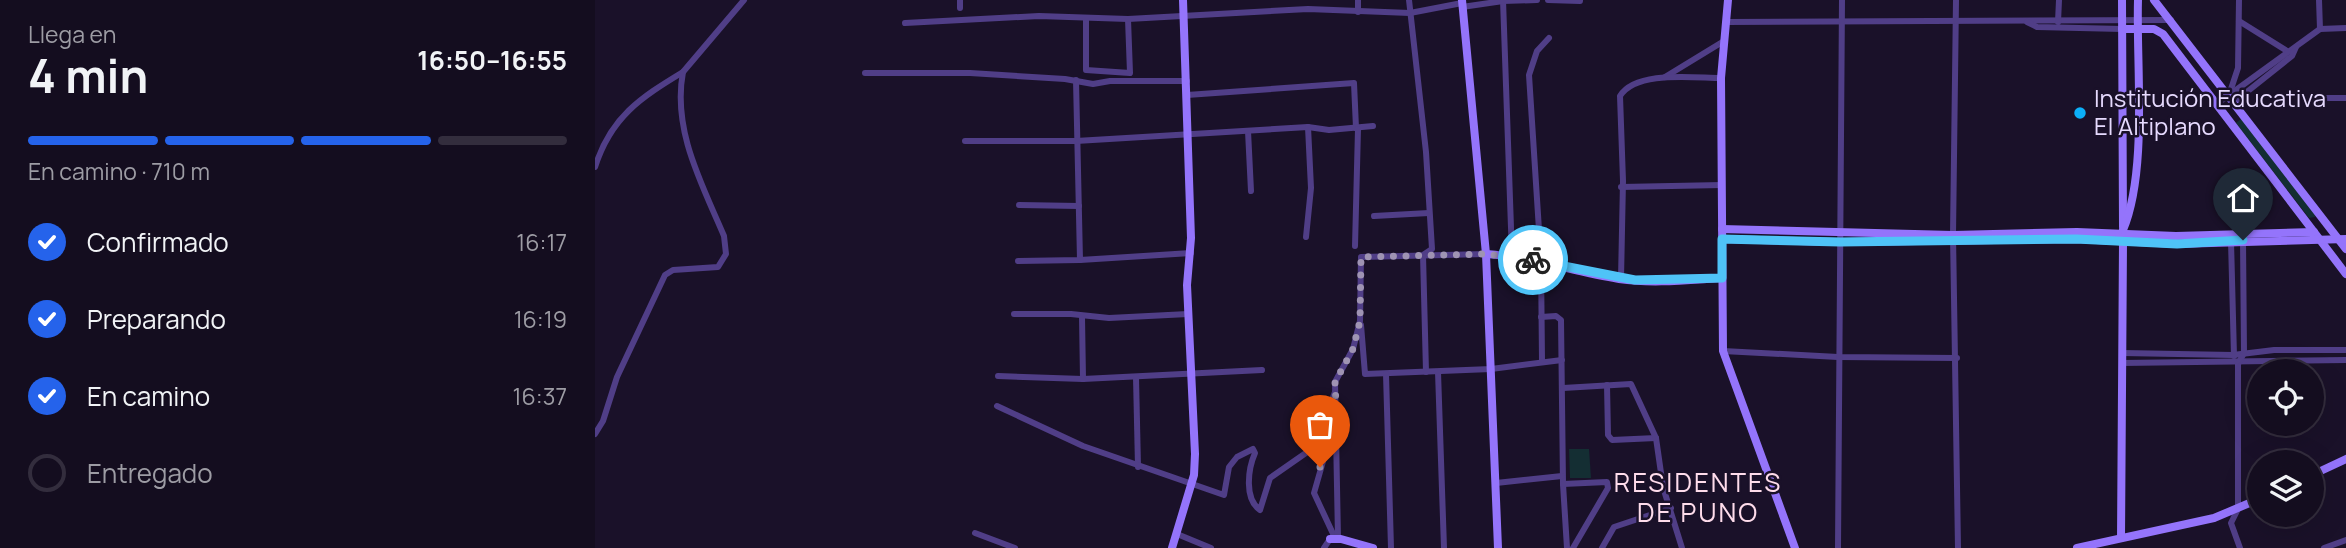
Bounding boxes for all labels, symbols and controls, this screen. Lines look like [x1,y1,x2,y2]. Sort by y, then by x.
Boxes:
text: Llega en [28,18,116,50]
text: 16:50–16:55 [417,42,567,78]
text: 4 min [28,44,148,107]
place label: Institución Educativa El Altiplano [2094,81,2326,142]
marker: Institución Educativa El Altiplano [2072,105,2088,121]
text: En camino · 710 m [28,155,210,187]
pin [2213,168,2273,240]
icon: home [2224,179,2262,217]
icon: check [28,223,66,261]
text: Confirmado [87,224,229,260]
courier [1498,225,1568,295]
text: 16:17 [516,226,567,258]
icon: bike [1514,241,1552,279]
icon: check [28,300,66,338]
text: Preparando [87,301,226,337]
text: 16:19 [514,303,567,335]
map controls [2247,359,2324,527]
button: locate [2247,359,2324,436]
icon: check [28,377,66,415]
text: En camino [87,378,210,414]
text: 16:37 [513,380,567,412]
pin [1290,395,1350,467]
icon: bag [1301,406,1339,444]
button: layers [2247,450,2324,527]
text: Entregado [87,455,213,491]
district label: RESIDENTES DE PUNO [1614,464,1782,530]

